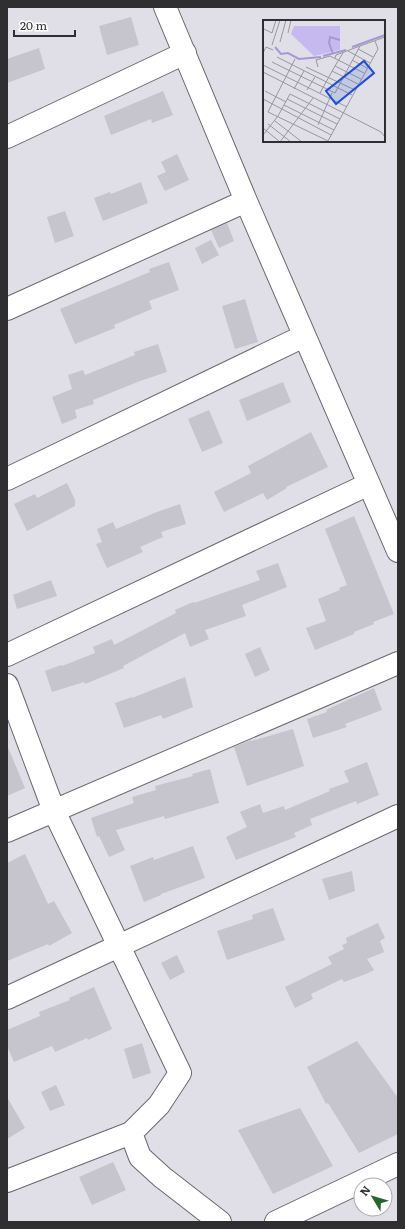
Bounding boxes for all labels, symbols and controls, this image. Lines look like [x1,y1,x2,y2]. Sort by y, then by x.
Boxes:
scale bar [14,12,75,38]
text: 20 m [20,16,47,34]
inset map [263,20,385,142]
north arrow [353,1177,393,1217]
text: N [355,1182,373,1199]

